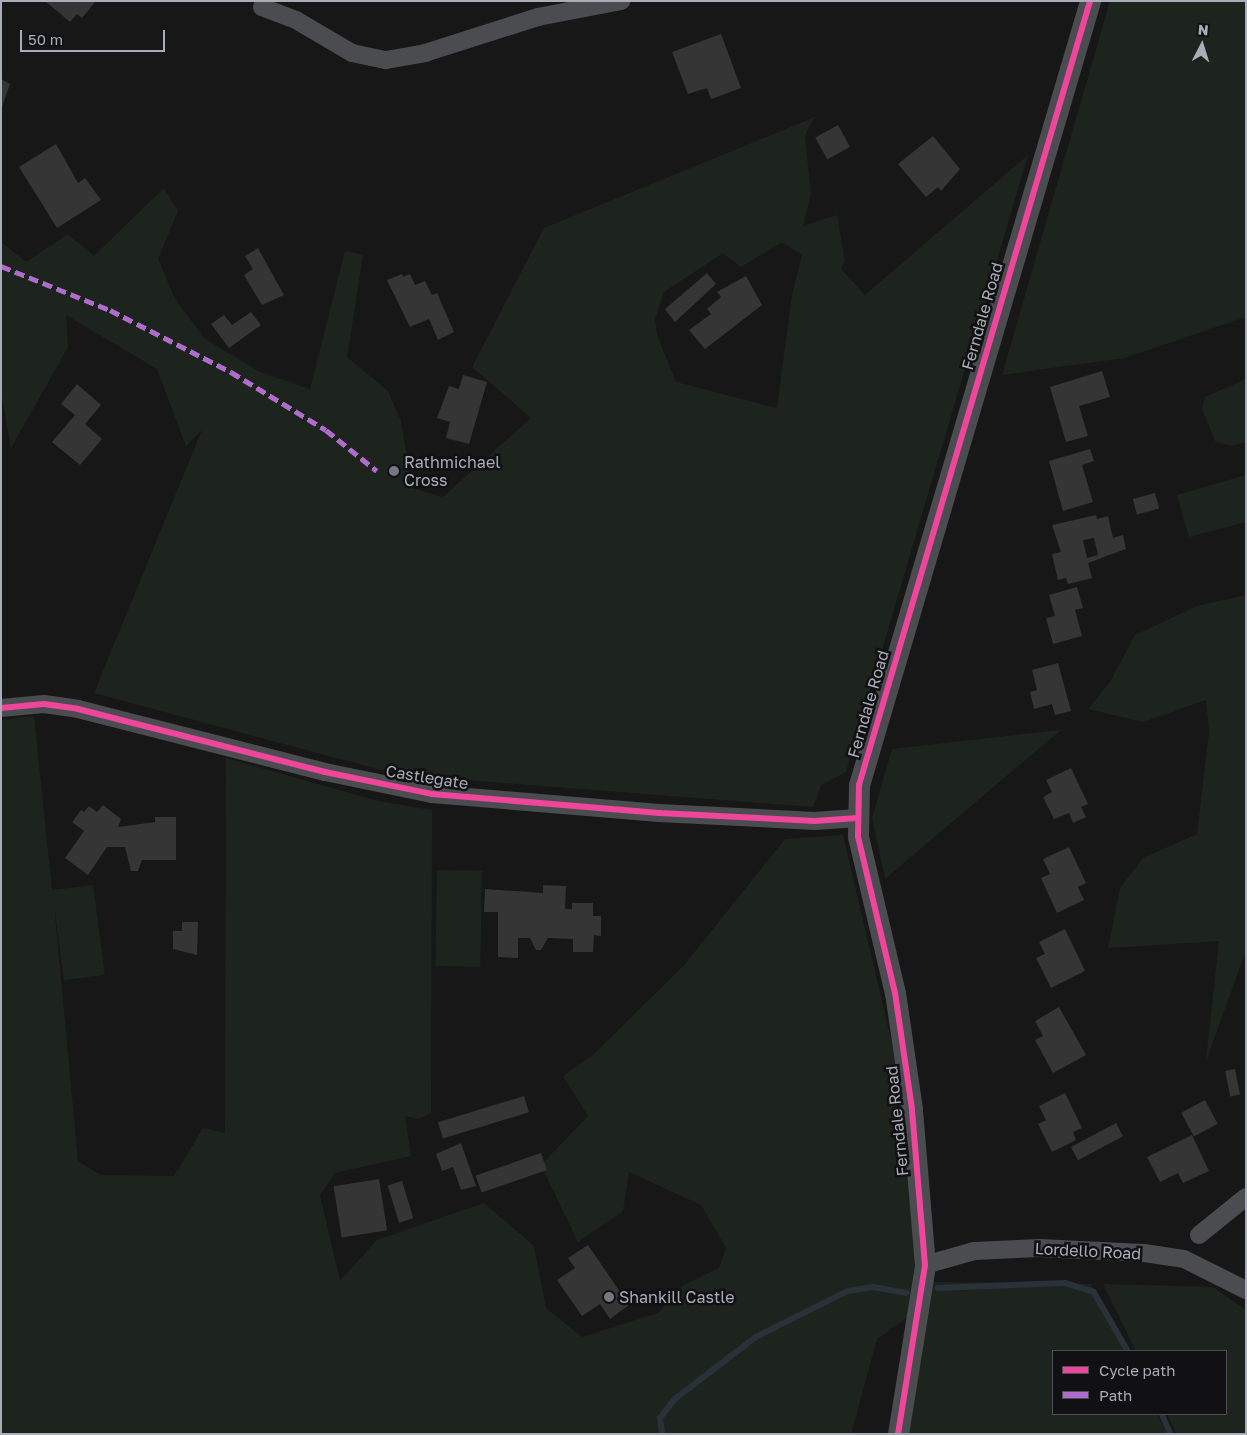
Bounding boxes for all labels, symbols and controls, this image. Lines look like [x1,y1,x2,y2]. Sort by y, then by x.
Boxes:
scale bar [22,20,168,52]
north arrow [1177,20,1227,70]
text: N [1197,21,1209,38]
text: 50 m [28,30,63,48]
street label: Ferndale Road [957,260,1007,372]
place label: Rathmichael Cross [404,452,500,490]
marker: Rathmichael Cross [388,465,400,477]
street label: Ferndale Road [843,648,893,760]
street label: Castlegate [384,761,470,793]
street label: Ferndale Road [882,1065,912,1177]
street label: Lordello Road [1034,1239,1142,1263]
place label: Shankill Castle [619,1287,735,1307]
marker: Shankill Castle [603,1291,615,1303]
legend [1052,1350,1227,1415]
text: Cycle path [1099,1361,1175,1379]
text: Path [1099,1386,1132,1404]

